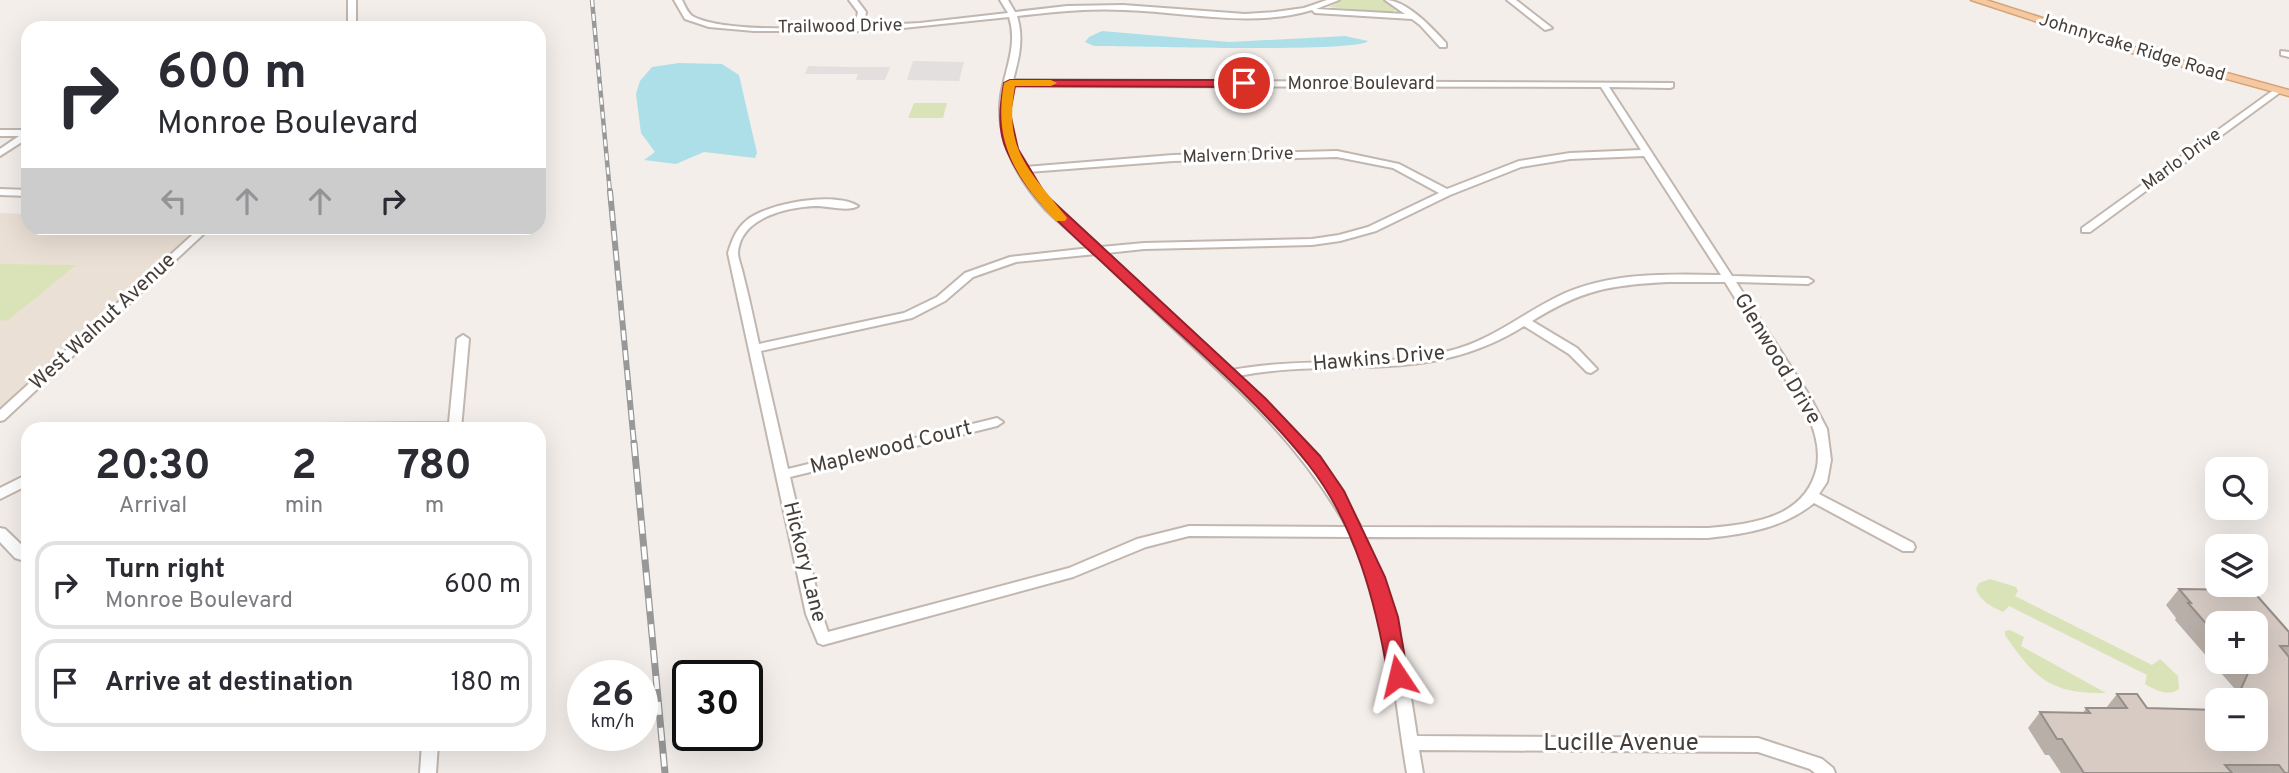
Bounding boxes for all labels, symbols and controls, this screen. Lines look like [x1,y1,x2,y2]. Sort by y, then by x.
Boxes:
street label: Johnnycake Ridge Road [2036,9,2228,87]
street label: Trailwood Drive [777,14,903,40]
text: 600 m [157,44,307,106]
icon: right [42,49,133,140]
pin [1214,53,1274,113]
icon: arrive [1225,64,1263,102]
street label: Monroe Boulevard [1287,73,1435,96]
text: Monroe Boulevard [157,105,418,145]
street label: Marlo Drive [2138,124,2226,196]
street label: Malvern Drive [1182,143,1294,169]
icon: left [155,182,193,220]
icon: ahead [228,182,266,220]
icon: ahead [301,182,339,220]
icon: right [374,182,412,220]
street label: West Walnut Avenue [24,247,182,397]
street label: Glenwood Drive [1727,288,1827,430]
street label: Hawkins Drive [1312,340,1446,378]
street label: Maplewood Court [807,415,975,481]
text: 20:30 [95,441,211,494]
text: 2 [291,441,317,494]
text: 780 [397,441,472,494]
map controls [2205,457,2268,751]
button: search [2205,457,2268,520]
text: Arrival [119,492,187,521]
text: min [285,492,323,521]
text: m [425,492,444,521]
street label: Hickory Lane [776,499,832,625]
button: layers [2205,534,2268,597]
text: Turn right [105,554,225,587]
icon: right [46,566,84,604]
text: 600 m [444,569,521,602]
text: Monroe Boulevard [105,587,293,616]
button: + [2205,611,2268,674]
position arrow [1361,639,1435,713]
speed limit sign: 30 [672,660,763,751]
icon: arrive [46,664,84,702]
text: Arrive at destination [105,667,353,700]
text: 180 m [451,667,521,700]
text: 26 [591,674,634,718]
button: − [2205,688,2268,751]
text: km/h [591,711,634,734]
street label: Lucille Avenue [1543,729,1699,759]

